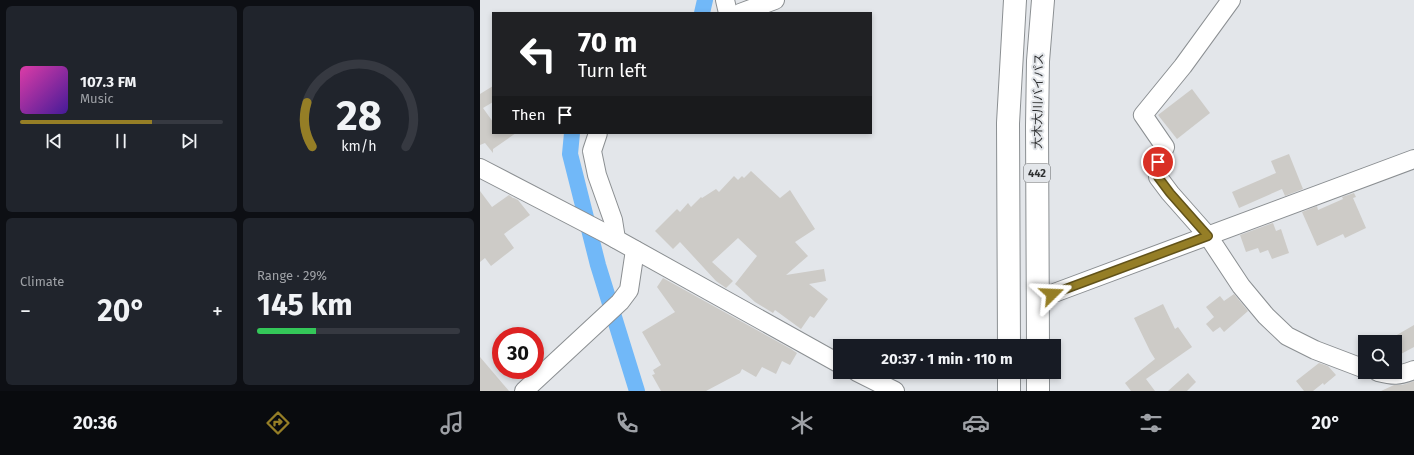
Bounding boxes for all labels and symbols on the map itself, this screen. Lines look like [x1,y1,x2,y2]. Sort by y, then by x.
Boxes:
street label: 大木大川バイパス [1030,53,1046,149]
pin [1141,145,1175,179]
road number: 442 [1024,164,1050,182]
position arrow [1031,273,1073,315]
speed limit sign: 30 [492,327,544,379]

